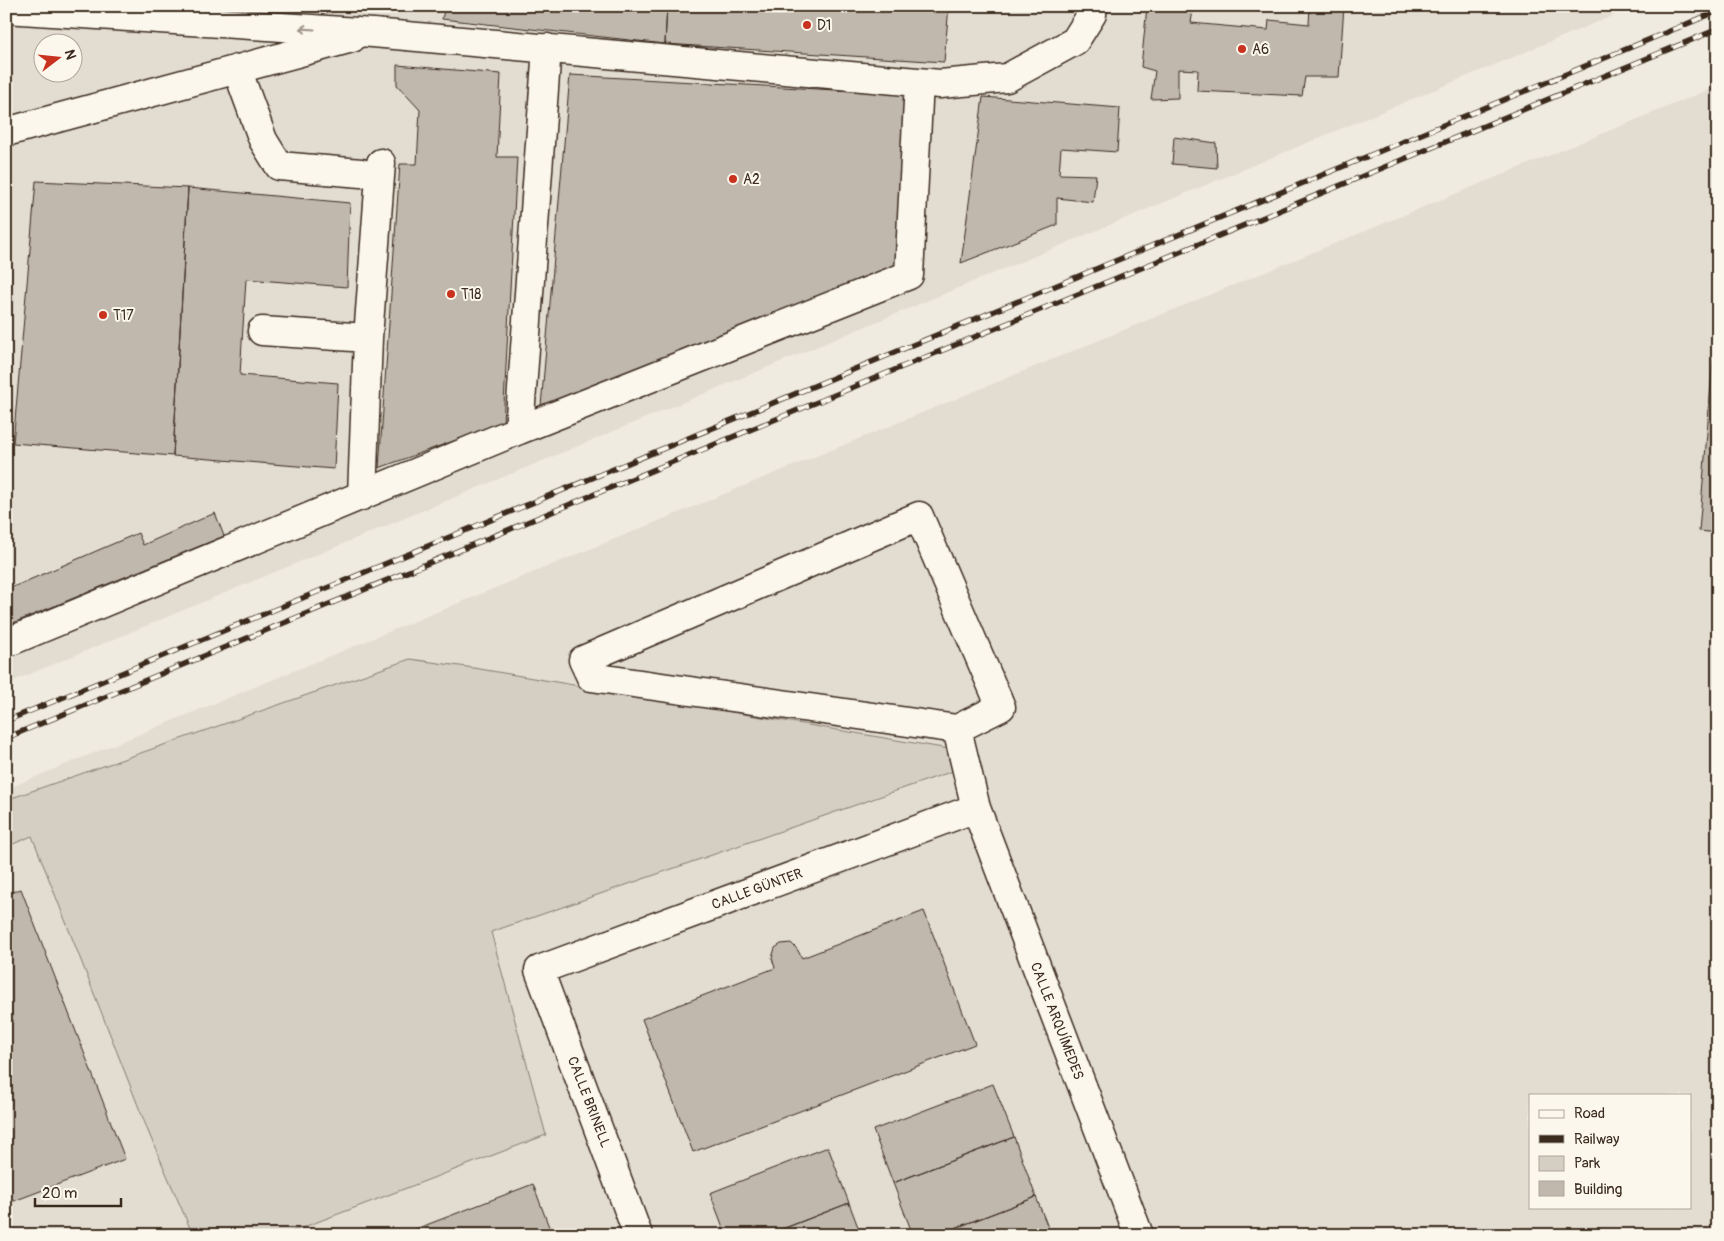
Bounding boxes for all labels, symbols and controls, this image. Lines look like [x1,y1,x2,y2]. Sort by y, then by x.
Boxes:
place label: D1 [817,17,831,34]
marker: D1 [801,19,813,31]
one-way arrow [299,24,315,33]
north arrow [32,32,82,82]
place label: A6 [1252,41,1269,58]
marker: A6 [1236,43,1248,55]
text: N [61,48,79,61]
place label: A2 [743,171,760,188]
marker: A2 [727,173,739,185]
place label: T18 [461,286,481,303]
marker: T18 [445,288,457,300]
place label: T17 [113,307,134,324]
marker: T17 [97,309,109,321]
street label: CALLE GÜNTER [709,865,805,913]
street label: CALLE ARQUÍMEDES [1027,960,1088,1082]
street label: CALLE BRINELL [564,1054,614,1150]
legend [1529,1094,1692,1208]
text: Road [1574,1104,1605,1123]
text: Railway [1574,1130,1620,1149]
text: Park [1574,1154,1601,1173]
scale bar [35,1176,121,1208]
text: Building [1574,1180,1622,1199]
text: 20 m [42,1184,77,1203]

